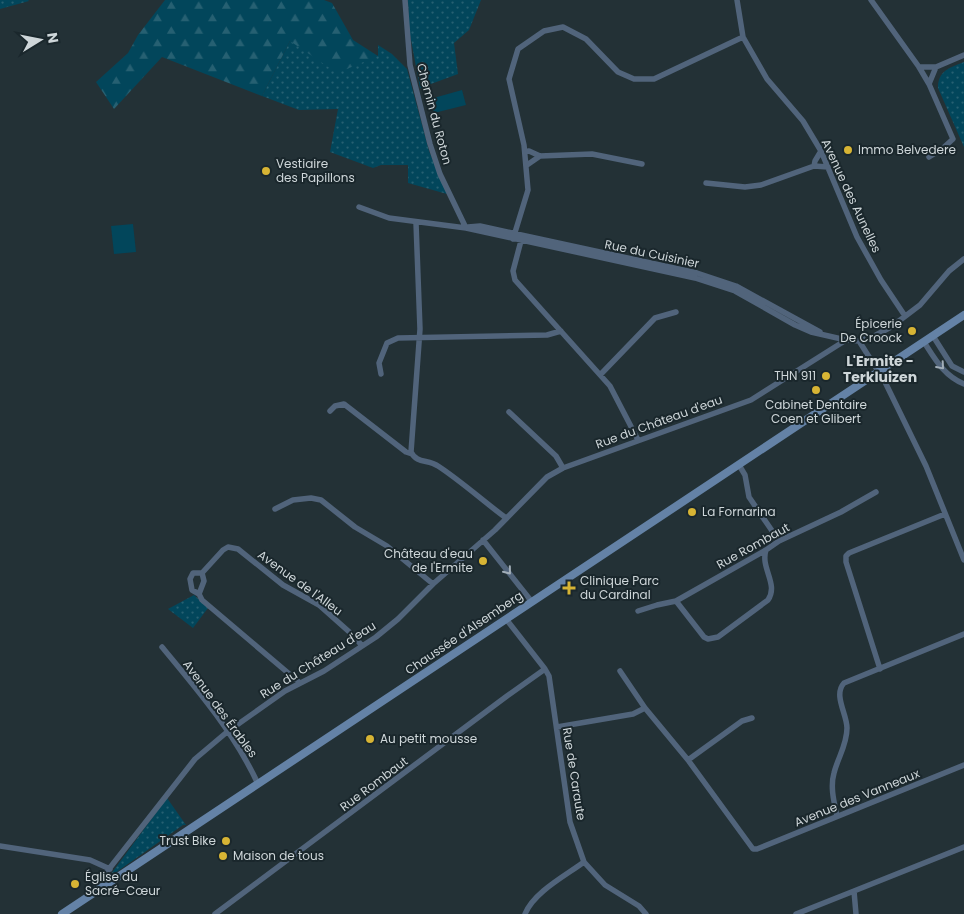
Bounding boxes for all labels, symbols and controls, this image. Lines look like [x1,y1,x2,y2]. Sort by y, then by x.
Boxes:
north arrow [15,15,65,65]
text: N [42,31,64,45]
street label: Chemin du Roton [413,61,456,166]
street label: Avenue des Aunelles [818,136,885,255]
place label: Immo Belvedere [858,141,956,158]
marker: Immo Belvedere [842,144,854,156]
place label: Vestiaire des Papillons [276,155,355,186]
marker: Vestiaire des Papillons [260,165,272,177]
street label: Rue du Cuisinier [603,235,701,272]
place label: Épicerie De Croock [840,315,903,346]
marker: Épicerie De Croock [906,325,918,337]
district label: L'Ermite - Terkluizen [843,351,917,387]
one-way arrow [935,361,944,370]
place label: THN 911 [774,367,816,384]
marker: THN 911 [820,370,832,382]
marker: Cabinet Dentaire Coen et Glibert [810,384,822,396]
street label: Rue du Château d'eau [593,391,725,452]
place label: Cabinet Dentaire Coen et Glibert [765,396,867,427]
place label: La Fornarina [702,503,776,520]
marker: La Fornarina [686,506,698,518]
street label: Rue Rombaut [713,518,792,573]
place label: Château d'eau de l'Ermite [384,545,473,576]
street label: Avenue de l'Alleu [254,546,346,619]
marker: Château d'eau de l'Ermite [477,555,489,567]
one-way arrow [502,565,510,574]
place label: Clinique Parc du Cardinal [580,572,659,603]
marker: Clinique Parc du Cardinal [562,581,576,595]
street label: Chaussée d'Alsemberg [402,587,526,678]
street label: Rue du Château d'eau [257,617,379,702]
street label: Avenue des Érables [179,656,262,761]
street label: Rue de Caraute [559,726,590,822]
place label: Au petit mousse [380,730,477,747]
marker: Au petit mousse [364,733,376,745]
street label: Rue Rombaut [336,752,411,815]
street label: Avenue des Vanneaux [792,764,922,830]
place label: Trust Bike [160,832,216,849]
marker: Trust Bike [220,835,232,847]
place label: Maison de tous [233,847,324,864]
marker: Maison de tous [217,850,229,862]
place label: Église du Sacré-Cœur [85,868,161,899]
marker: Église du Sacré-Cœur [69,878,81,890]

